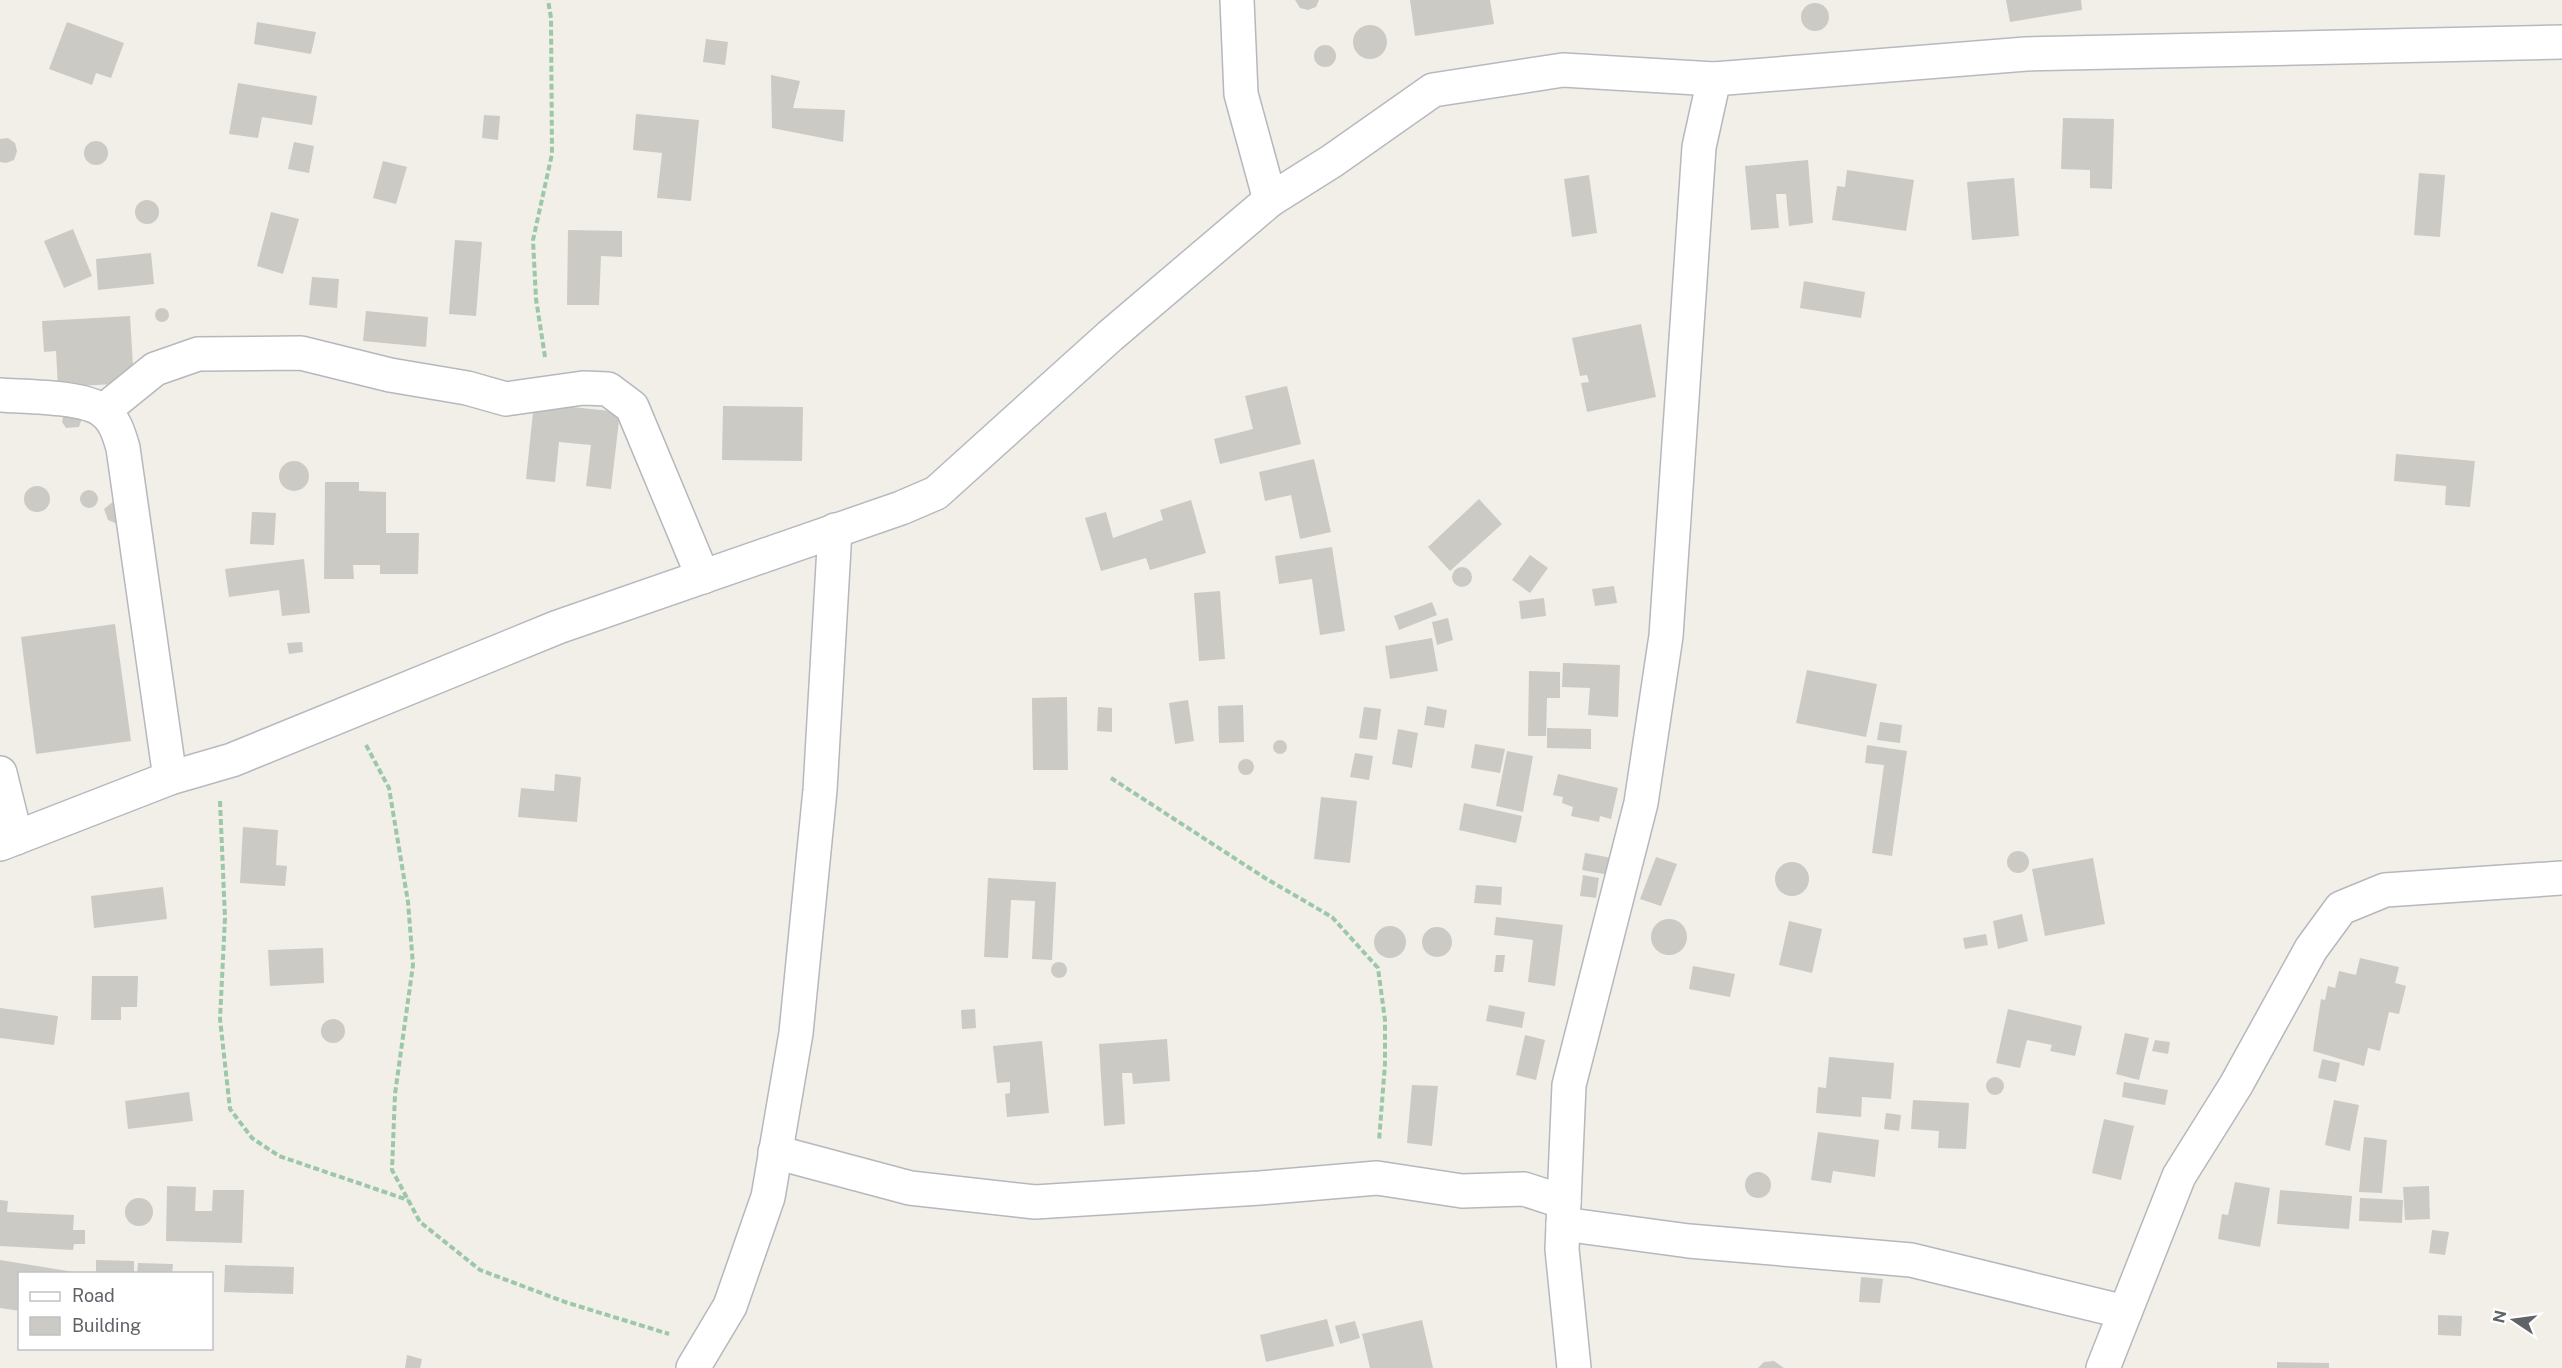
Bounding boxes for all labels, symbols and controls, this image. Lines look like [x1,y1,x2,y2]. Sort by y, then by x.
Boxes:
legend [18,1272,213,1350]
text: Road [72,1285,115,1306]
north arrow [2484,1290,2544,1350]
text: N [2489,1309,2511,1325]
text: Building [72,1315,141,1336]

